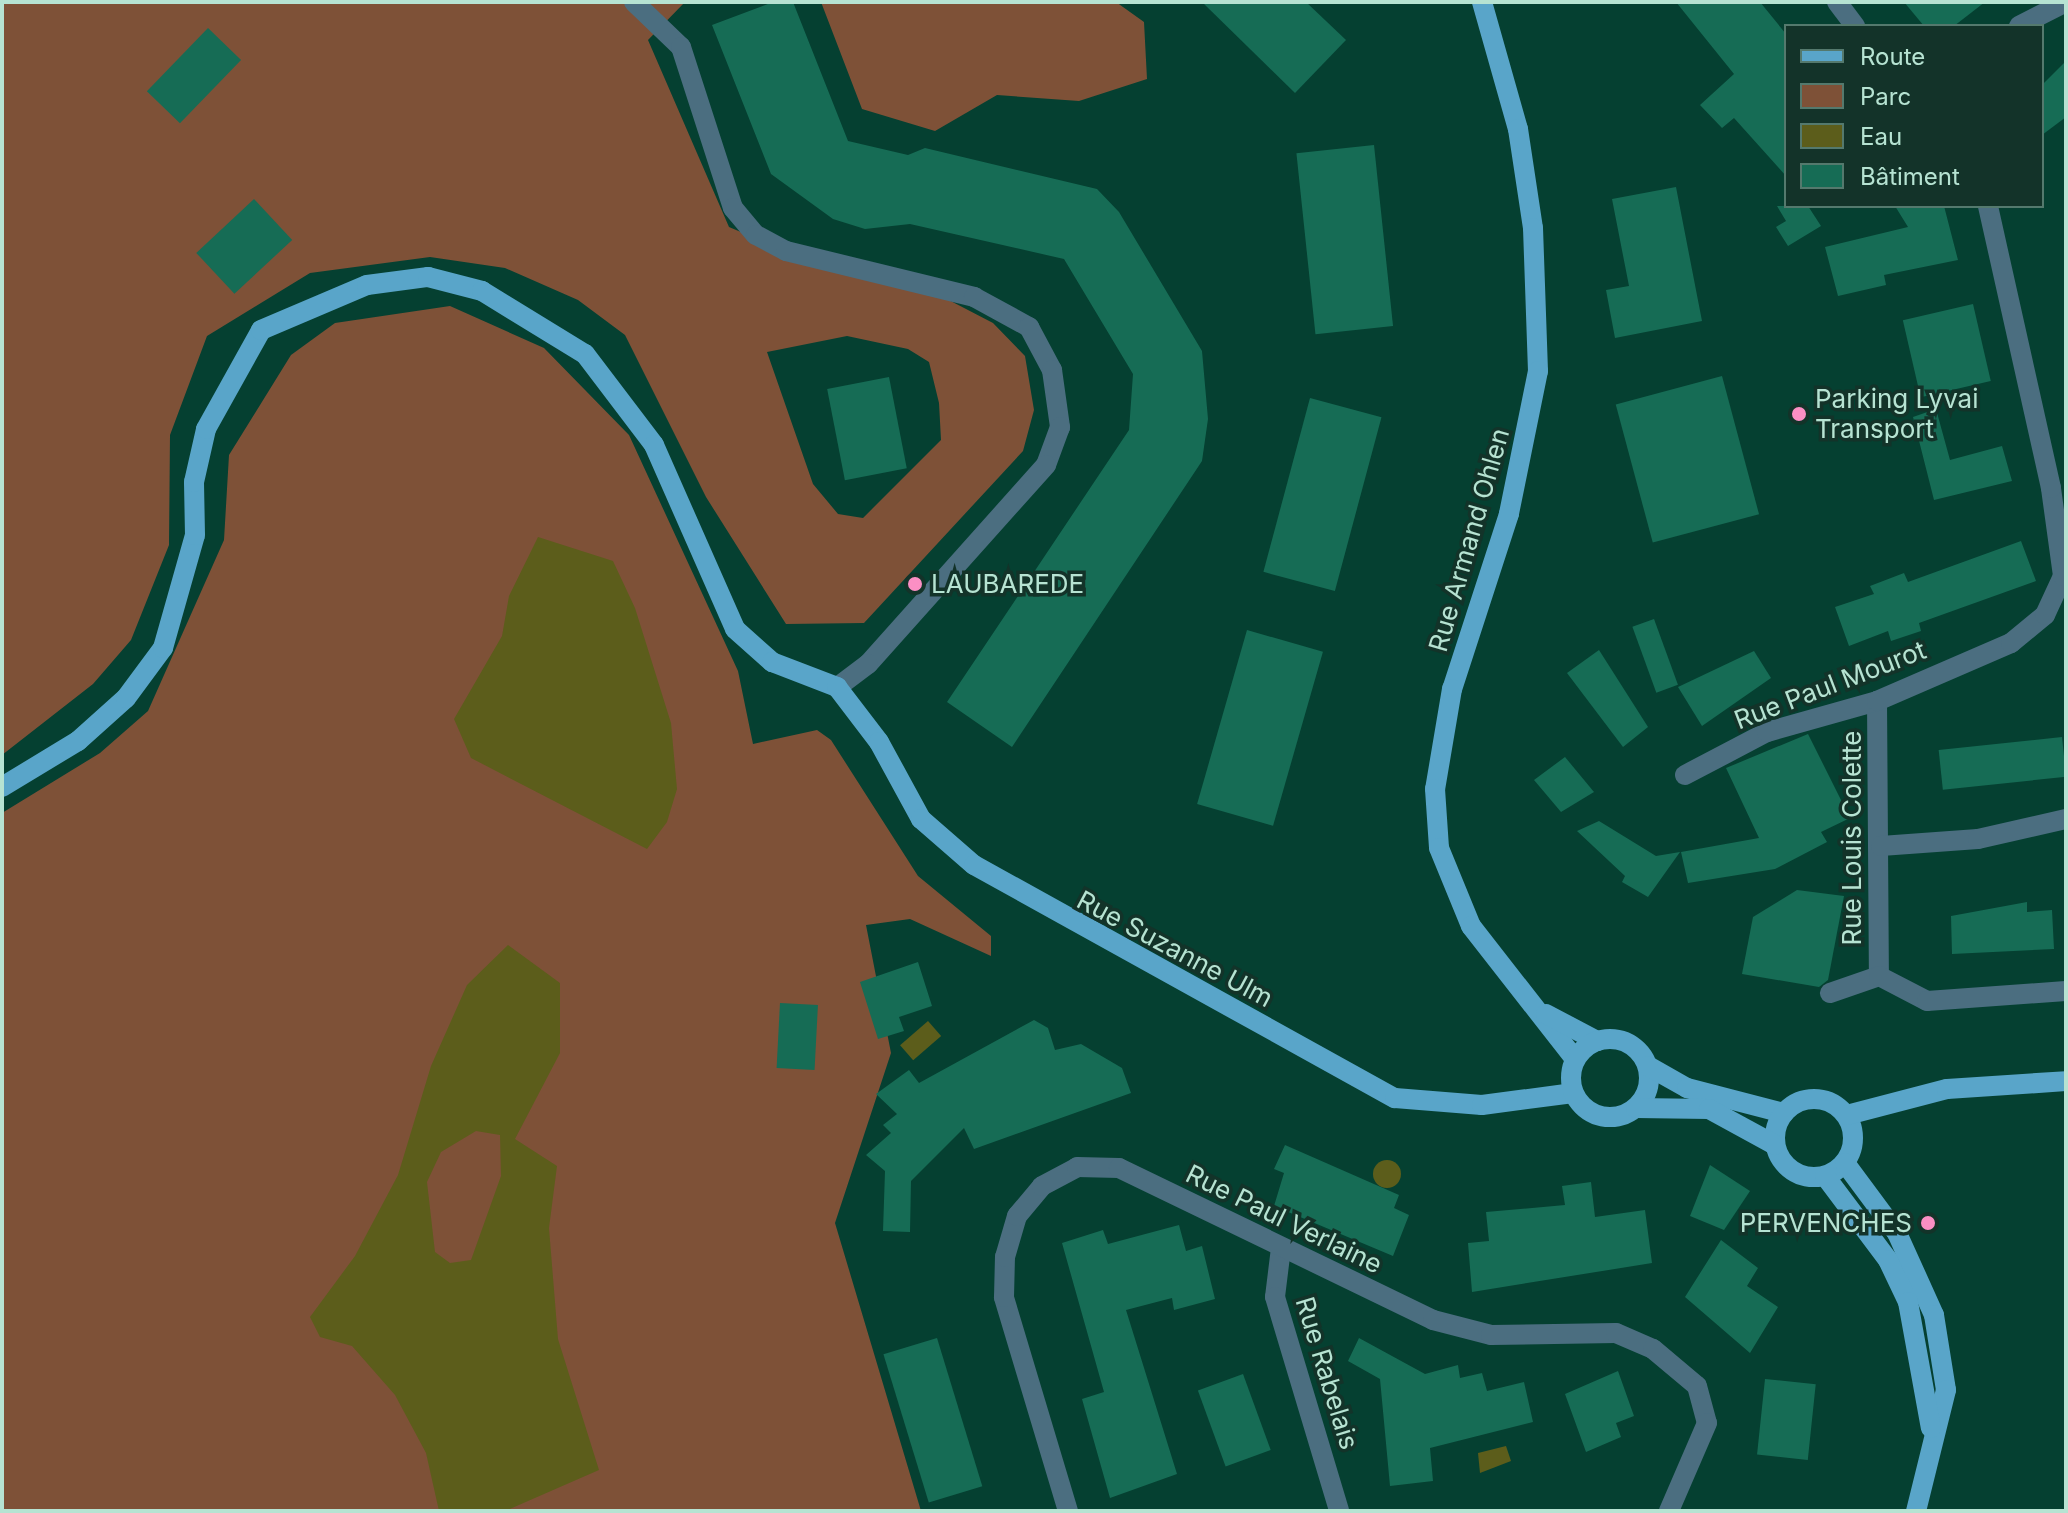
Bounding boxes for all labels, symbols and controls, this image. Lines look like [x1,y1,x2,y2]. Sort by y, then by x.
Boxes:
legend [1784,24,2044,208]
text: Route [1860,42,1925,71]
text: Parc [1860,82,1911,111]
text: Eau [1860,122,1902,151]
text: Bâtiment [1860,162,1960,191]
place label: Parking Lyvai Transport [1815,383,1979,444]
marker: Parking Lyvai Transport [1790,405,1808,423]
street label: Rue Armand Ohlen [1422,425,1516,655]
place label: LAUBAREDE [931,568,1084,600]
marker: LAUBAREDE [906,575,924,593]
street label: Rue Paul Mourot [1730,634,1930,736]
street label: Rue Louis Colette [1836,731,1868,945]
street label: Rue Suzanne Ulm [1072,884,1278,1014]
street label: Rue Paul Verlaine [1181,1158,1387,1280]
place label: PERVENCHES [1740,1207,1912,1239]
marker: PERVENCHES [1919,1214,1937,1232]
street label: Rue Rabelais [1289,1293,1365,1453]

